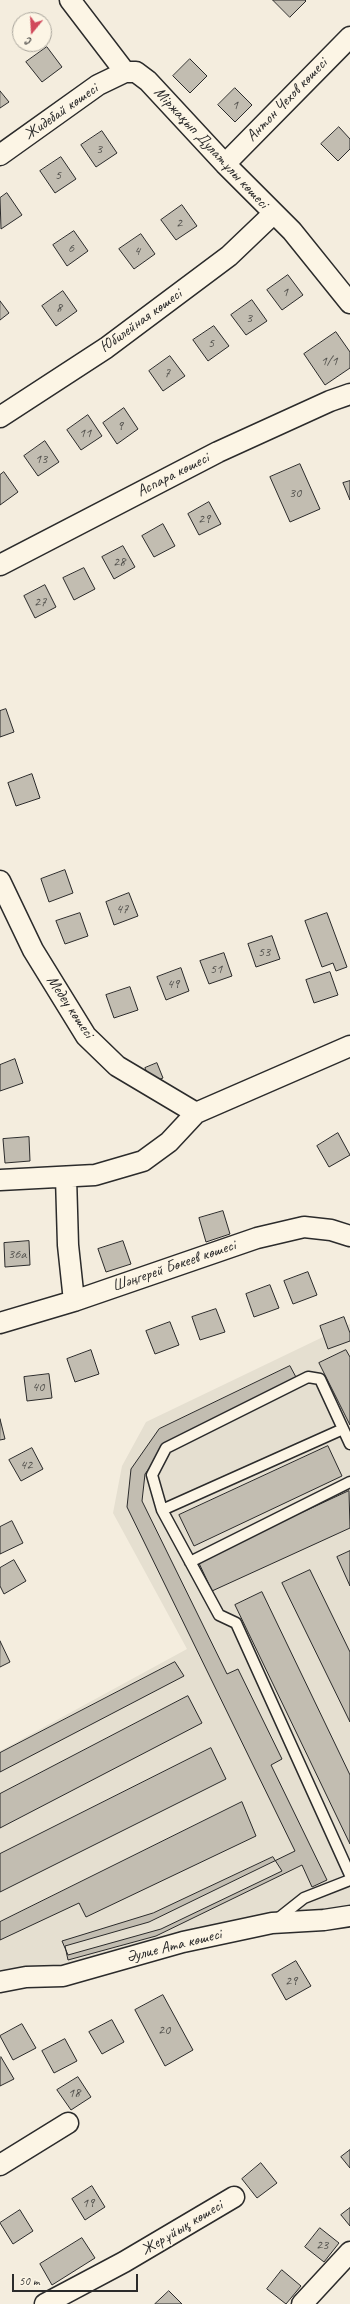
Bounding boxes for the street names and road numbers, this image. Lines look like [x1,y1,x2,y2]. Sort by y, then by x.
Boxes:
street label: Антон Чехов көшесі [242,54,332,146]
street label: Жидебай көшесі [20,79,102,145]
street label: Міржақып Дулатұлы көшесі [150,83,272,213]
street label: Юбилейная көшесі [96,285,186,357]
street label: Аспара көшесі [134,449,212,501]
street label: Медеу көшесі [42,972,98,1042]
street label: Шәңгерей Бөкеев көшесі [110,1236,238,1296]
street label: Әулие Ата көшесі [124,1925,224,1967]
street label: Жерұйық көшесі [138,2196,226,2260]

